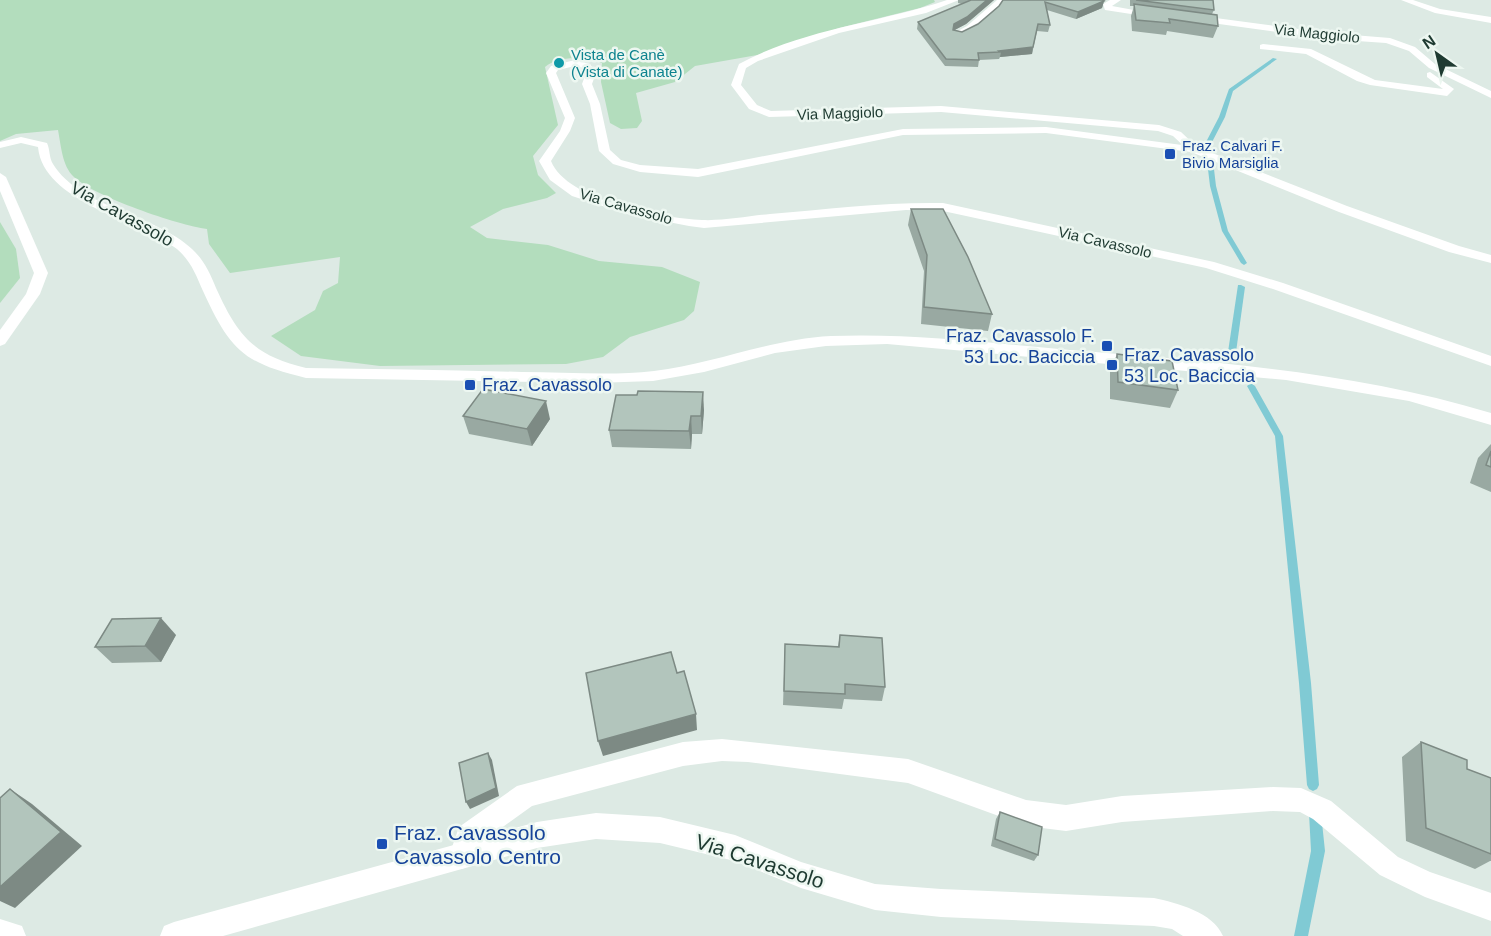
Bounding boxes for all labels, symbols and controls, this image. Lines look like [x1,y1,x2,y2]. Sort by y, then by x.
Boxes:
street label: Via Maggiolo [1273,20,1361,46]
north arrow [1407,24,1467,84]
text: N [1419,32,1438,52]
place label: Vista de Canè (Vista di Canate) [571,46,682,80]
marker: Vista de Canè (Vista di Canate) [552,56,566,70]
street label: Via Maggiolo [797,103,883,123]
place label: Fraz. Calvari F. Bivio Marsiglia [1182,137,1283,171]
marker: Fraz. Calvari F. Bivio Marsiglia [1163,147,1177,161]
street label: Via Cavassolo [67,177,177,251]
street label: Via Cavassolo [578,185,674,227]
street label: Via Cavassolo [1057,223,1153,261]
place label: Fraz. Cavassolo F. 53 Loc. Baciccia [946,326,1096,367]
marker: Fraz. Cavassolo F. 53 Loc. Baciccia [1100,339,1114,353]
place label: Fraz. Cavassolo 53 Loc. Baciccia [1124,345,1256,386]
marker: Fraz. Cavassolo 53 Loc. Baciccia [1105,358,1119,372]
place label: Fraz. Cavassolo [482,375,612,395]
marker: Fraz. Cavassolo [463,378,477,392]
place label: Fraz. Cavassolo Cavassolo Centro [394,821,561,868]
street label: Via Cavassolo [693,829,827,893]
marker: Fraz. Cavassolo Cavassolo Centro [375,837,389,851]

